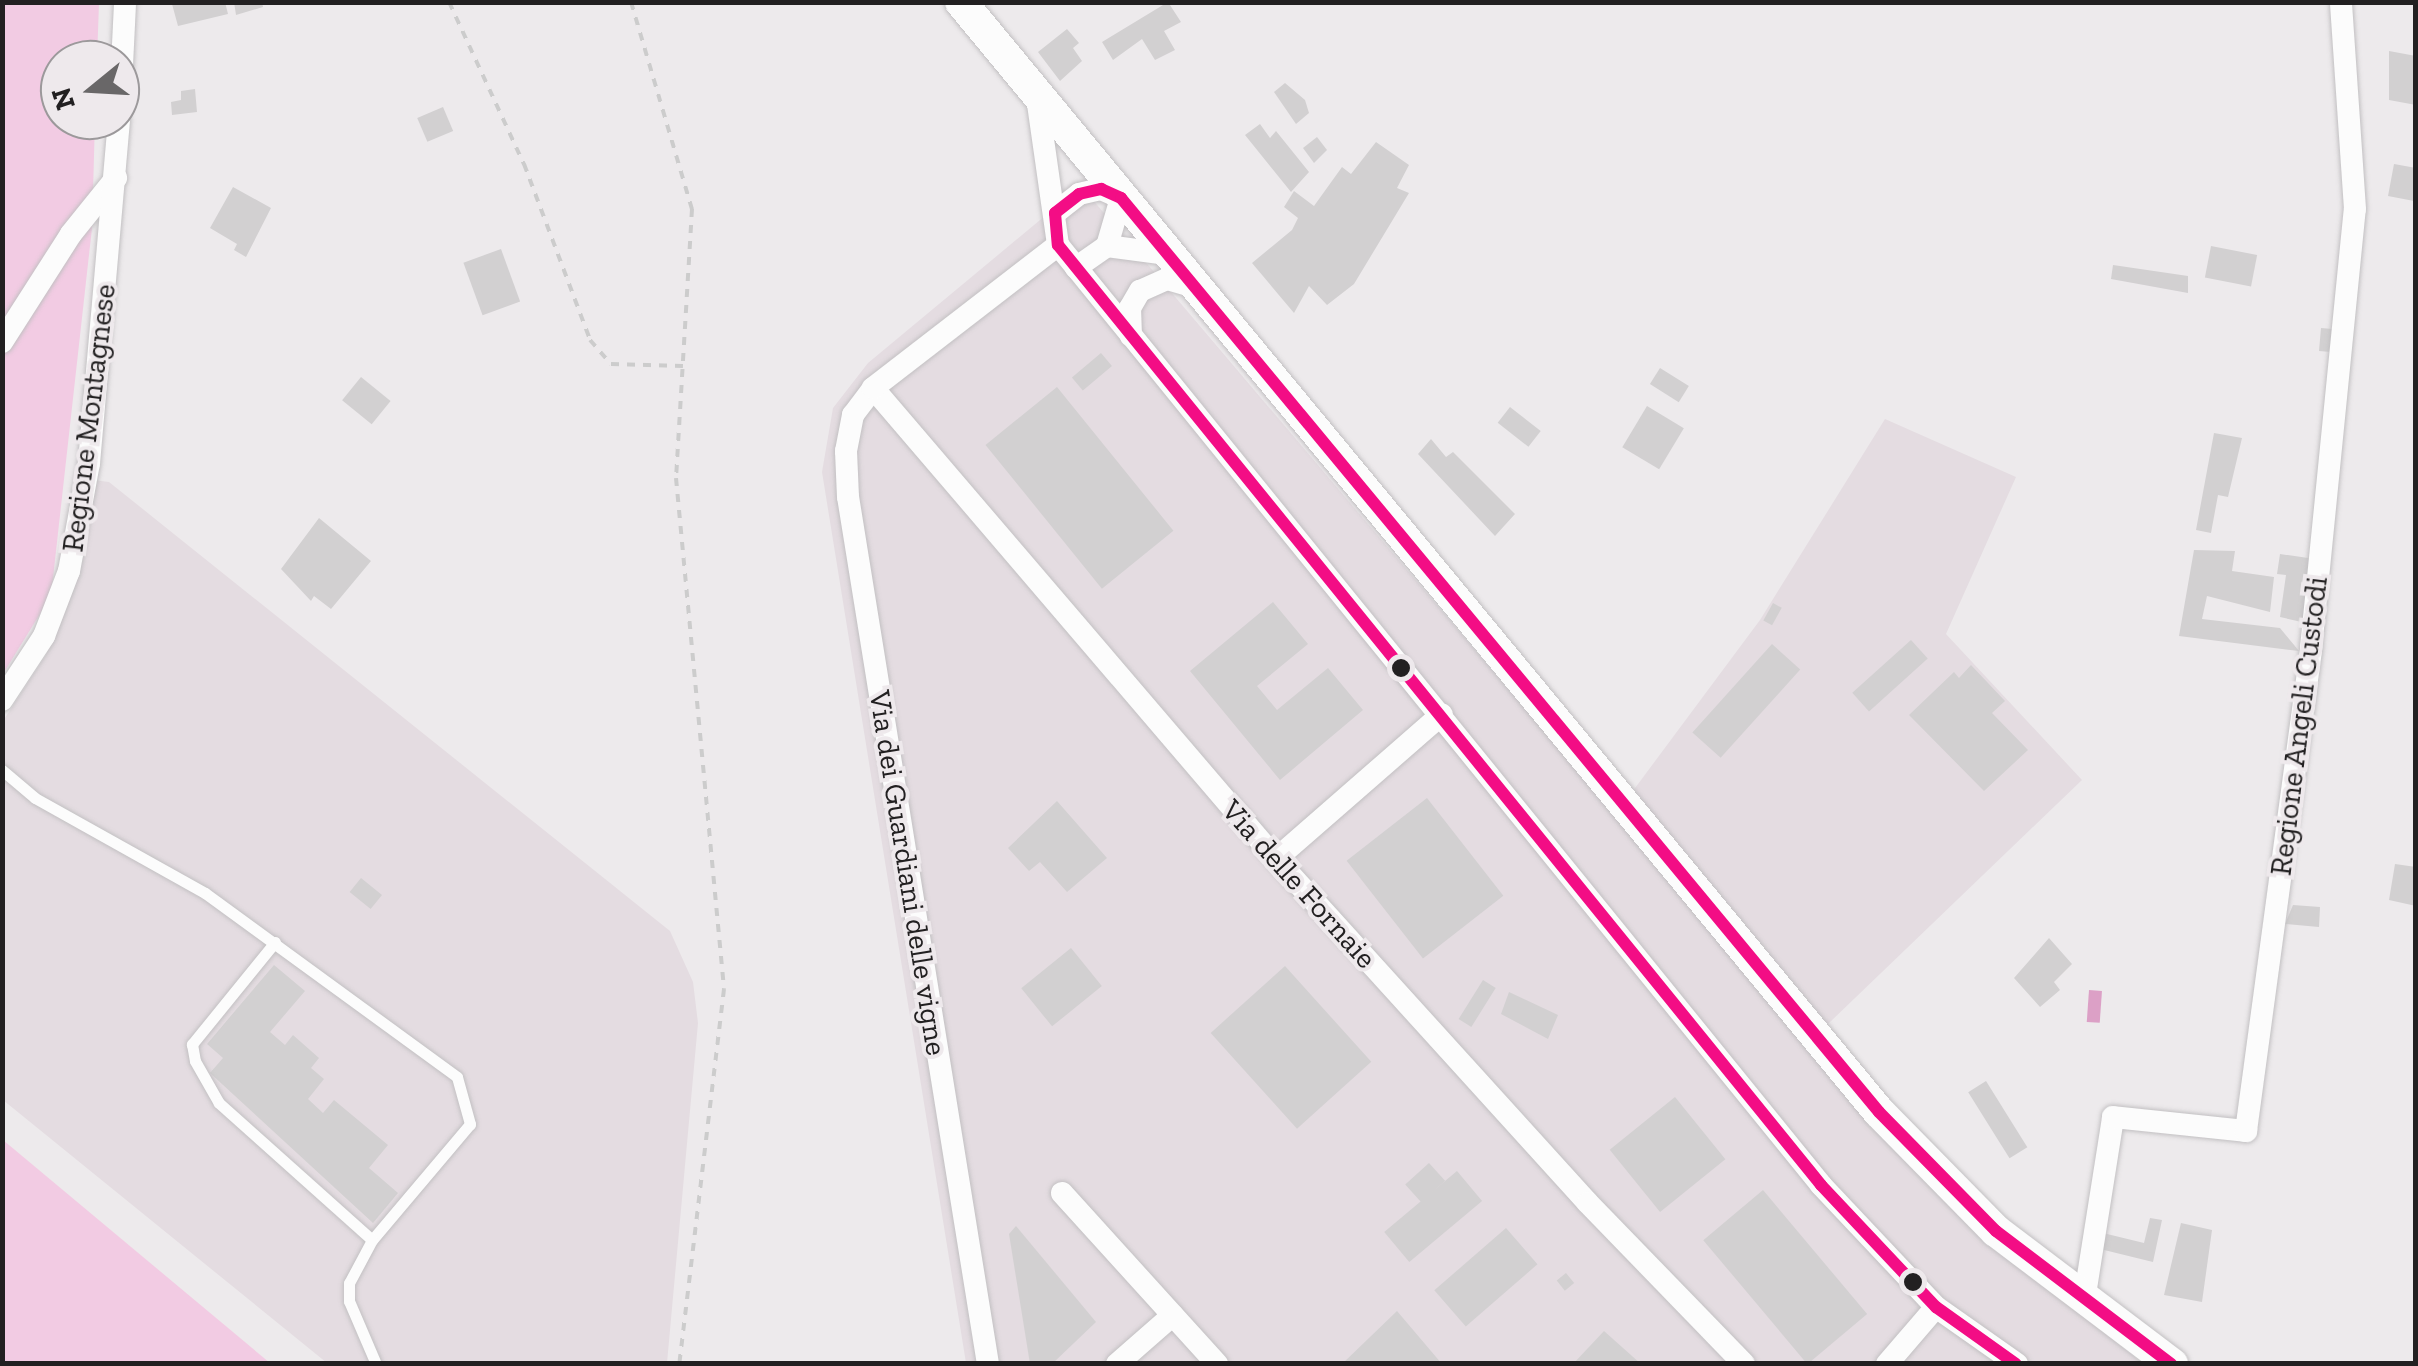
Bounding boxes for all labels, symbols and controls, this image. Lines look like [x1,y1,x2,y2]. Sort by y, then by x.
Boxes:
north arrow [40,40,140,140]
text: N [44,84,82,114]
street label: Regione Montagnese [55,282,123,554]
street label: Regione Angeli Custodi [2263,574,2335,878]
unlabelled marker [1391,658,1411,678]
street label: Via dei Guardiani delle vigne [861,688,955,1058]
street label: Via delle Fornaie [1214,792,1384,976]
unlabelled marker [1903,1272,1923,1292]

